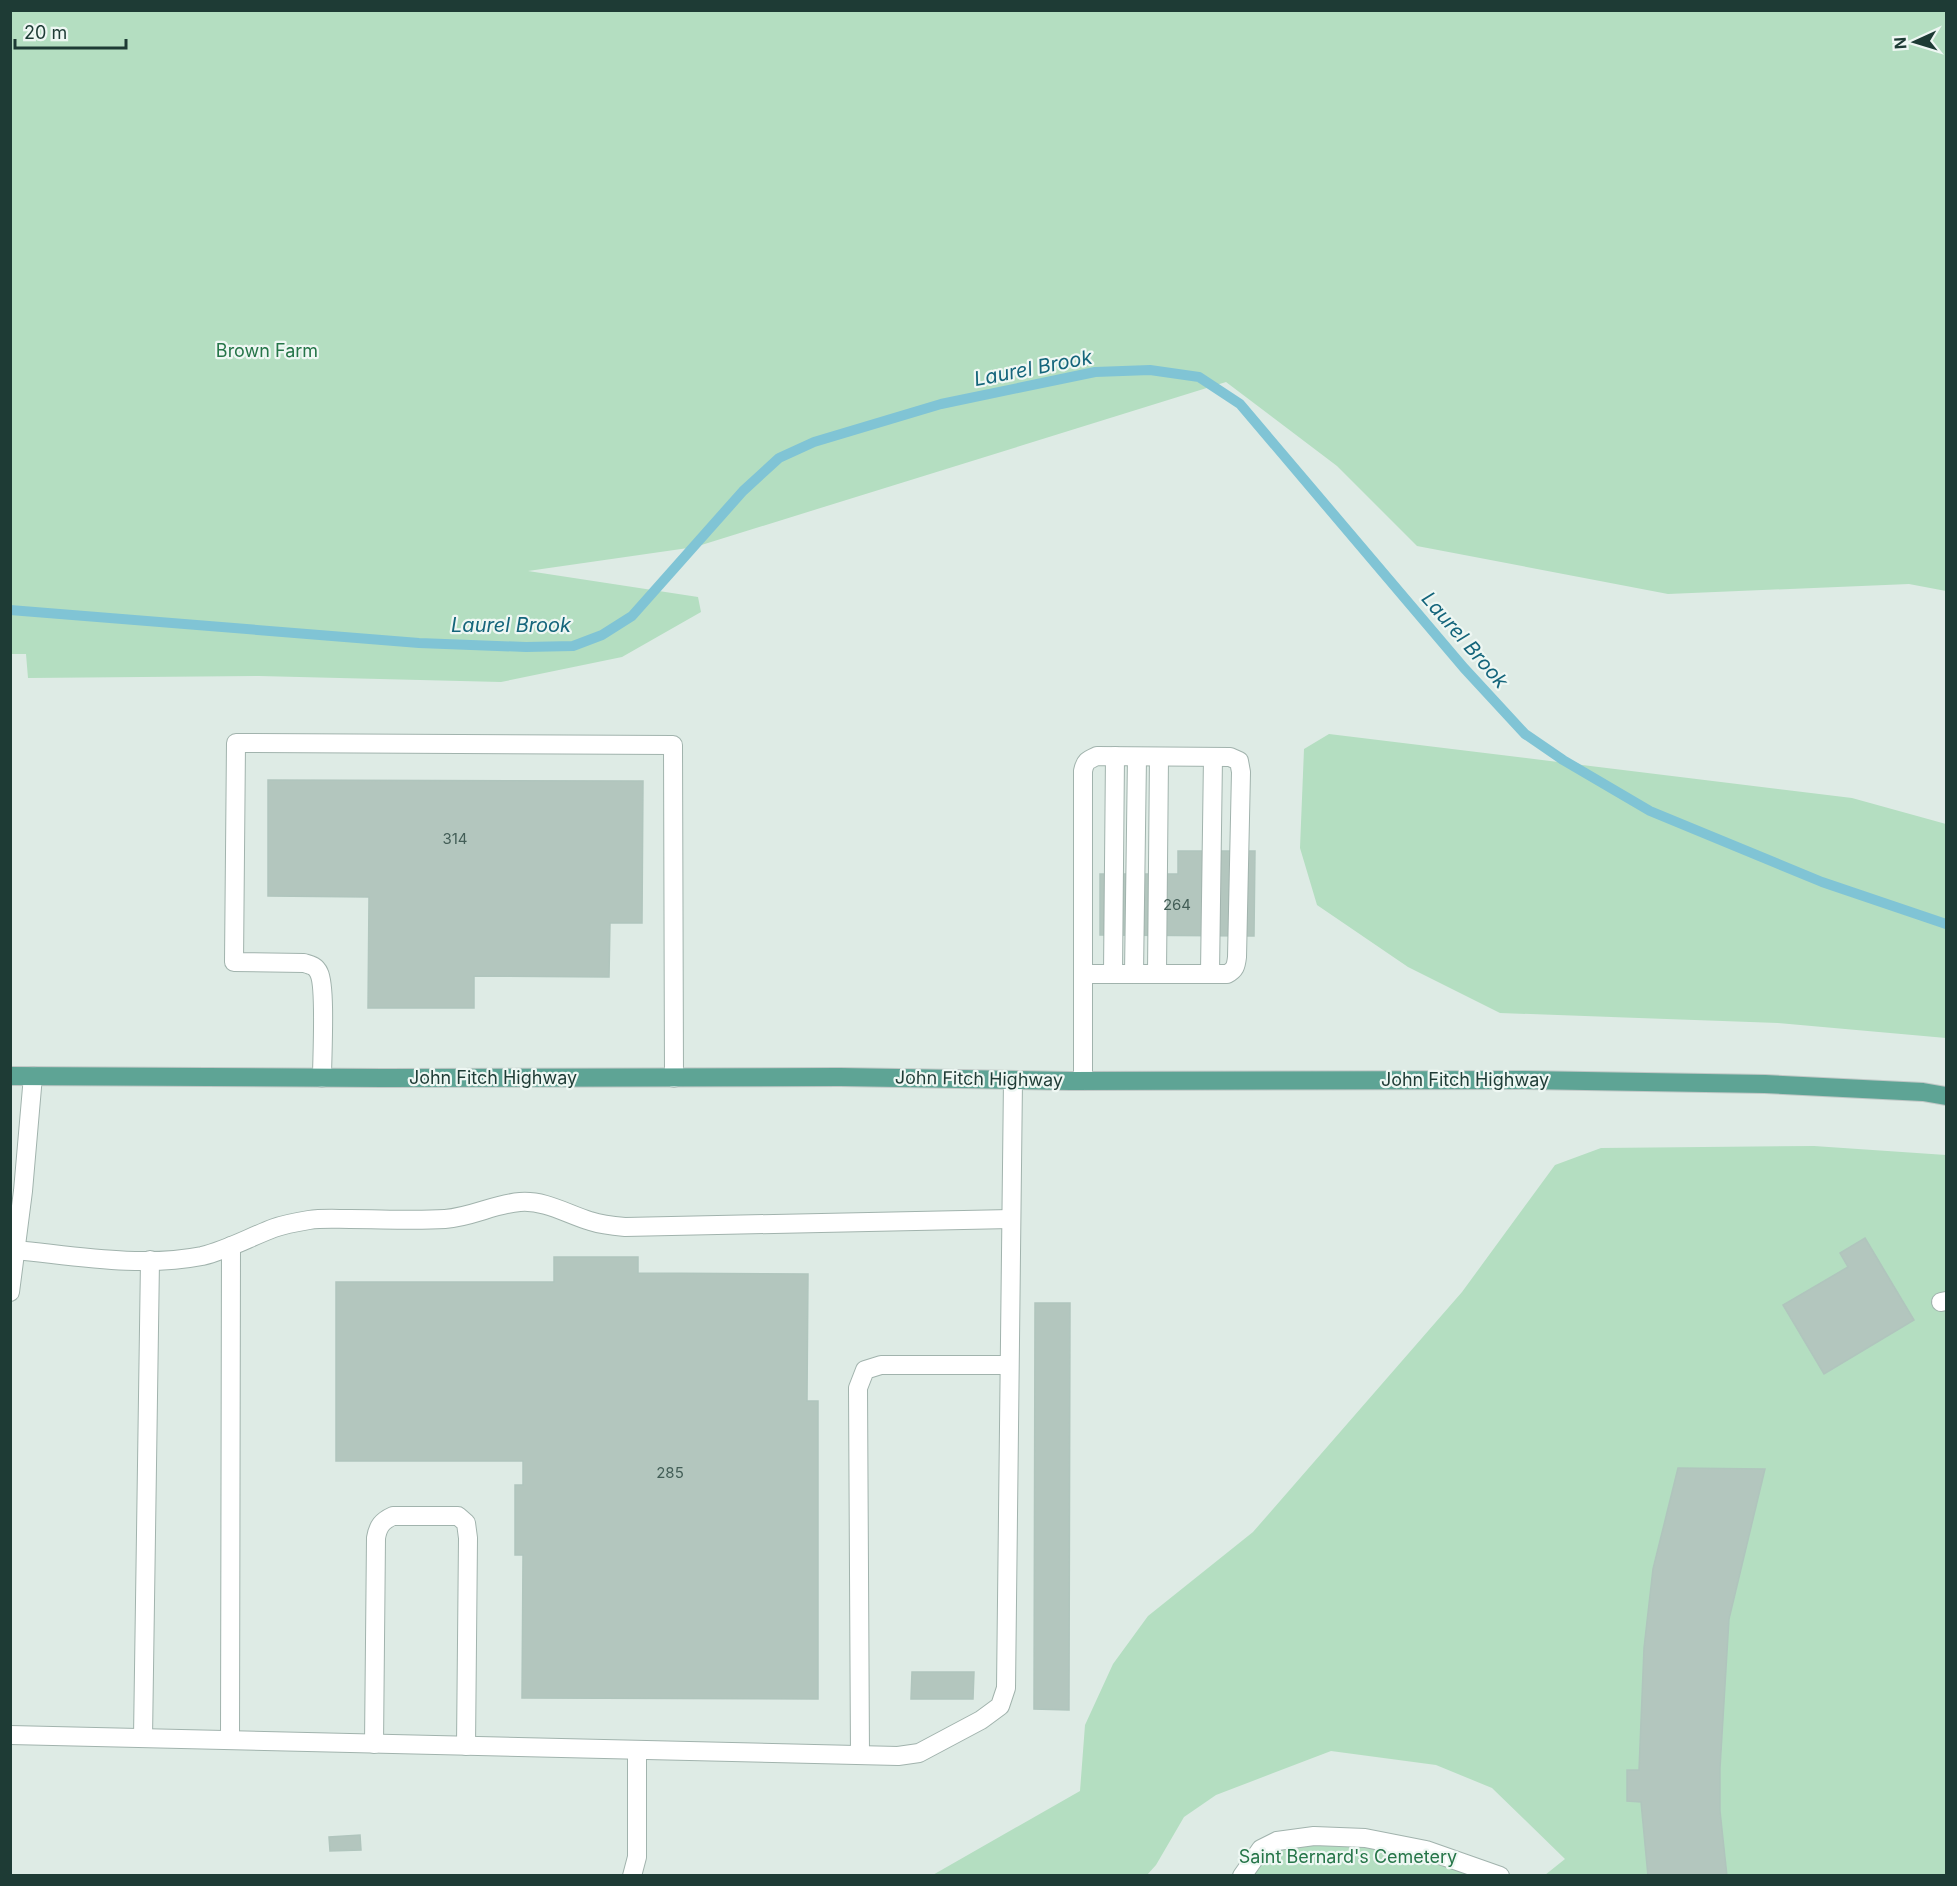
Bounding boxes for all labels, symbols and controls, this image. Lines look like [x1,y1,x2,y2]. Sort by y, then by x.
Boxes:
scale bar [15,12,126,50]
north arrow [1885,12,1945,72]
text: 20 m [24,22,67,43]
text: N [1890,36,1910,50]
park label: Brown Farm [216,340,318,361]
water label: Laurel Brook [972,345,1095,391]
water label: Laurel Brook [1417,587,1514,694]
water label: Laurel Brook [451,613,572,637]
house number: 314 [442,829,468,848]
house number: 264 [1163,895,1191,914]
street label: John Fitch Highway [409,1067,577,1088]
street label: John Fitch Highway [895,1067,1063,1090]
street label: John Fitch Highway [1381,1069,1549,1090]
house number: 285 [656,1463,684,1482]
park label: Saint Bernard's Cemetery [1239,1846,1457,1867]

